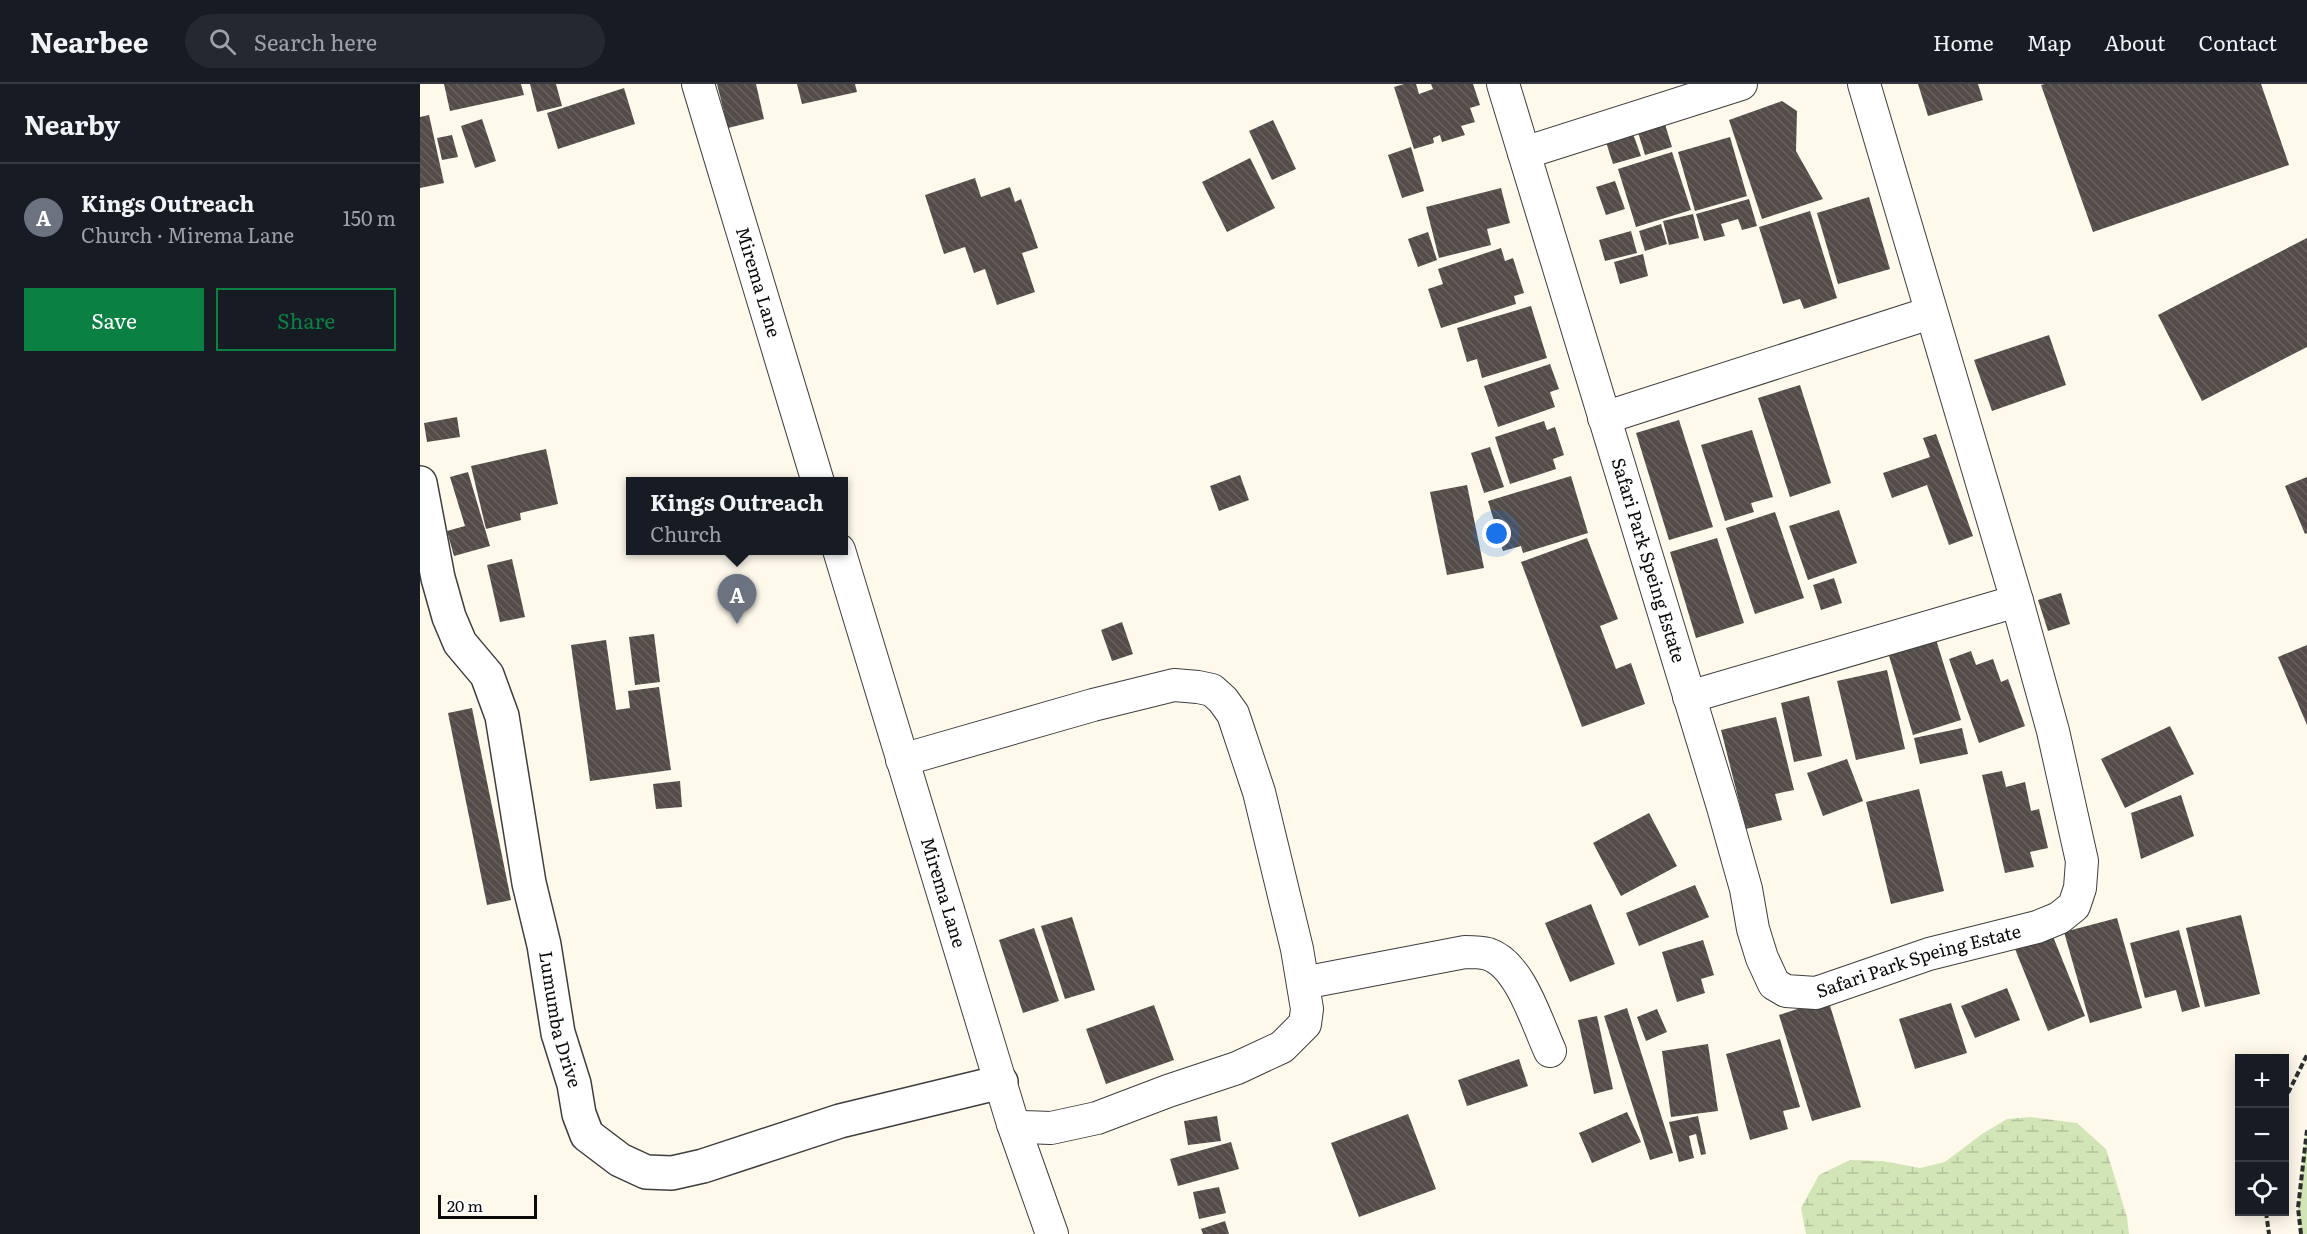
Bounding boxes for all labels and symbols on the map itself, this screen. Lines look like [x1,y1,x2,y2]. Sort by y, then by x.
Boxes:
street label: Mirema Lane [730,223,789,340]
street label: Safari Park Speing Estate [1606,454,1693,666]
your location [1482,519,1511,548]
pin: A [718,574,756,624]
street label: Mirema Lane [915,834,974,951]
street label: Safari Park Speing Estate [1812,917,2024,1004]
street label: Lumumba Drive [533,949,589,1091]
scale bar [438,1192,537,1220]

